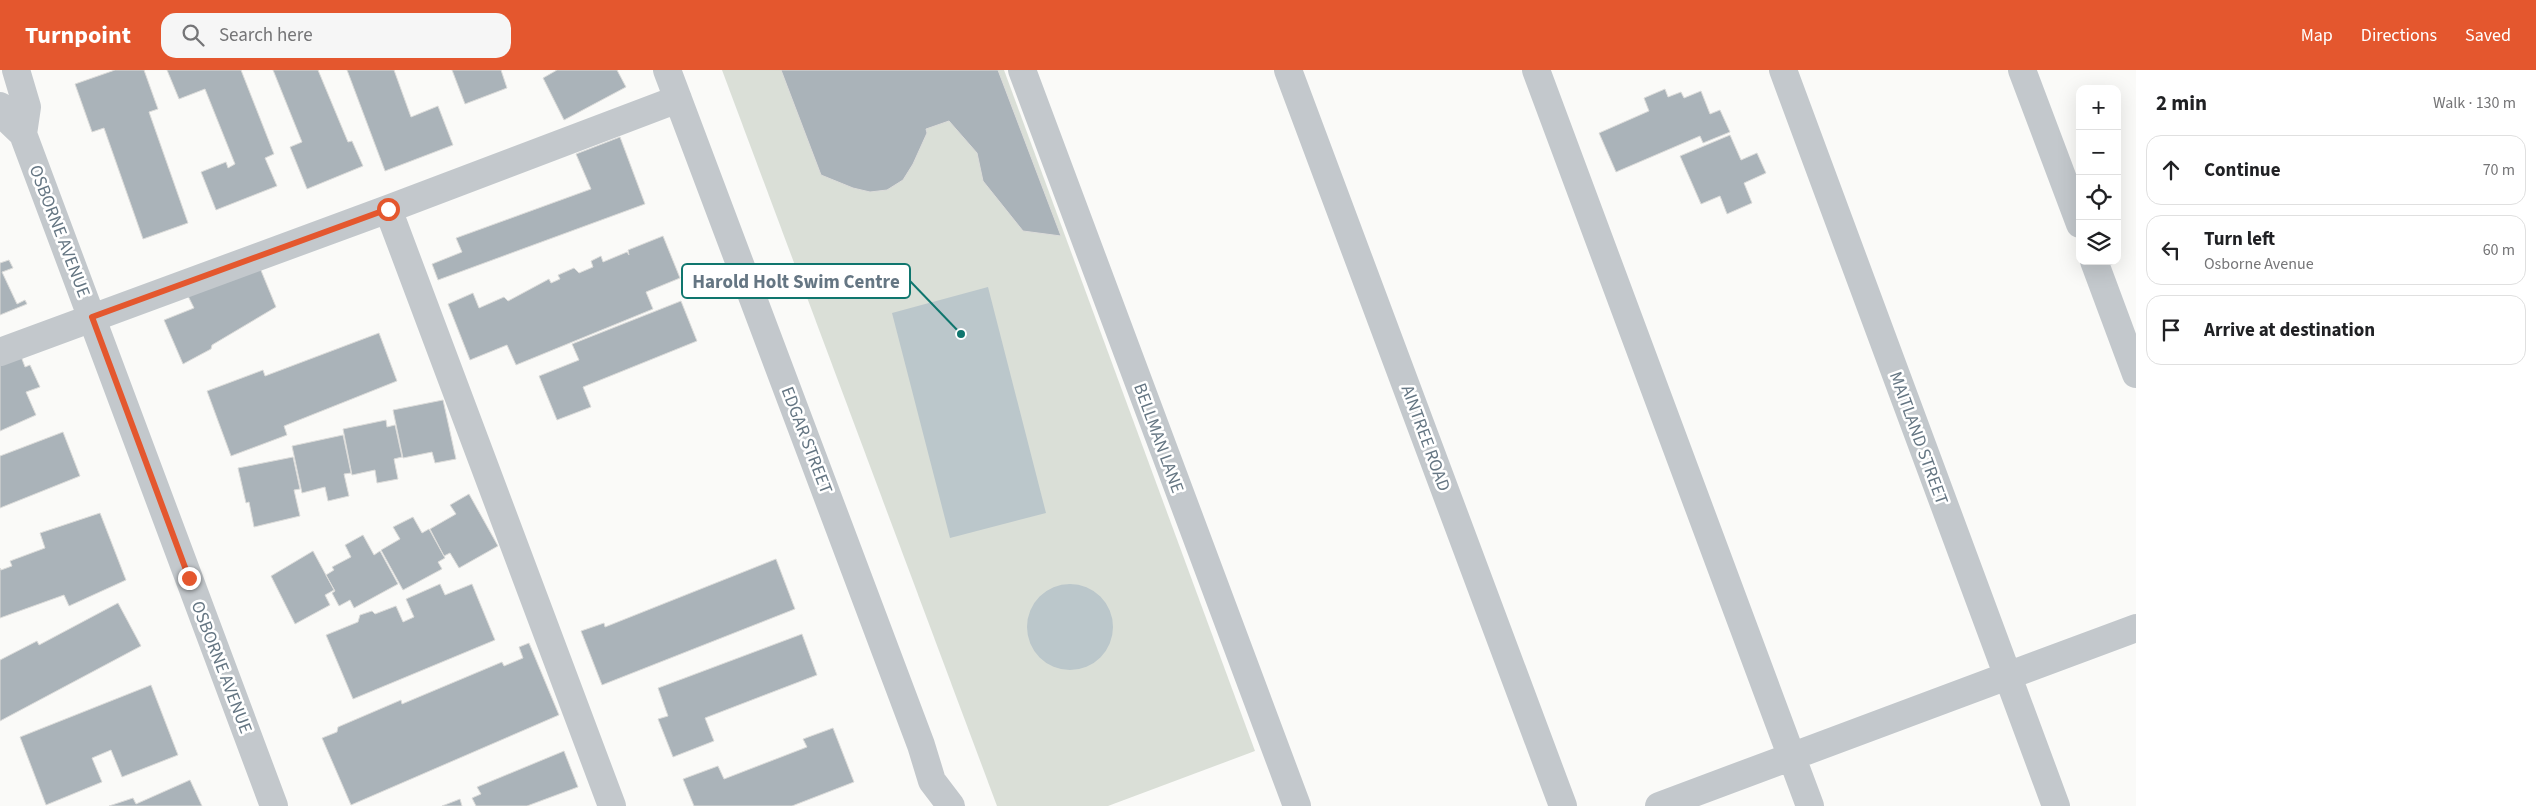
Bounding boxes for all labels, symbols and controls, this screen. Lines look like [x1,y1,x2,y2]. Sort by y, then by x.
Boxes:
search box [161,13,511,58]
text: Turnpoint [25,18,131,53]
icon: search [179,21,207,49]
text: Search here [219,22,313,49]
text: Map [2301,23,2333,48]
text: Directions [2361,23,2437,48]
text: Saved [2465,23,2511,48]
map controls [2076,85,2121,265]
button: + [2076,85,2121,130]
text: 2 min [2156,88,2207,118]
text: Walk · 130 m [2433,92,2516,114]
button: − [2076,130,2121,175]
icon: ahead [2157,156,2185,184]
text: Continue [2204,157,2281,184]
text: 70 m [2483,159,2515,181]
street label: OSBORNE AVENUE [23,161,96,301]
button: locate [2076,175,2121,220]
route start [377,198,400,221]
button: layers [2076,220,2121,265]
text: Turn left [2204,226,2275,253]
icon: left [2157,236,2185,264]
text: 60 m [2483,239,2515,261]
text: Osborne Avenue [2204,253,2314,275]
callout: Harold Holt Swim Centre [682,264,910,298]
text: Harold Holt Swim Centre [692,269,900,296]
icon: arrive [2157,316,2185,344]
text: Arrive at destination [2204,317,2375,344]
street label: MAITLAND STREET [1883,368,1954,509]
street label: BELLMAN LANE [1127,380,1190,497]
street label: AINTREE ROAD [1395,382,1456,495]
street label: EDGAR STREET [775,383,839,498]
route end [178,567,201,590]
street label: OSBORNE AVENUE [185,597,258,737]

